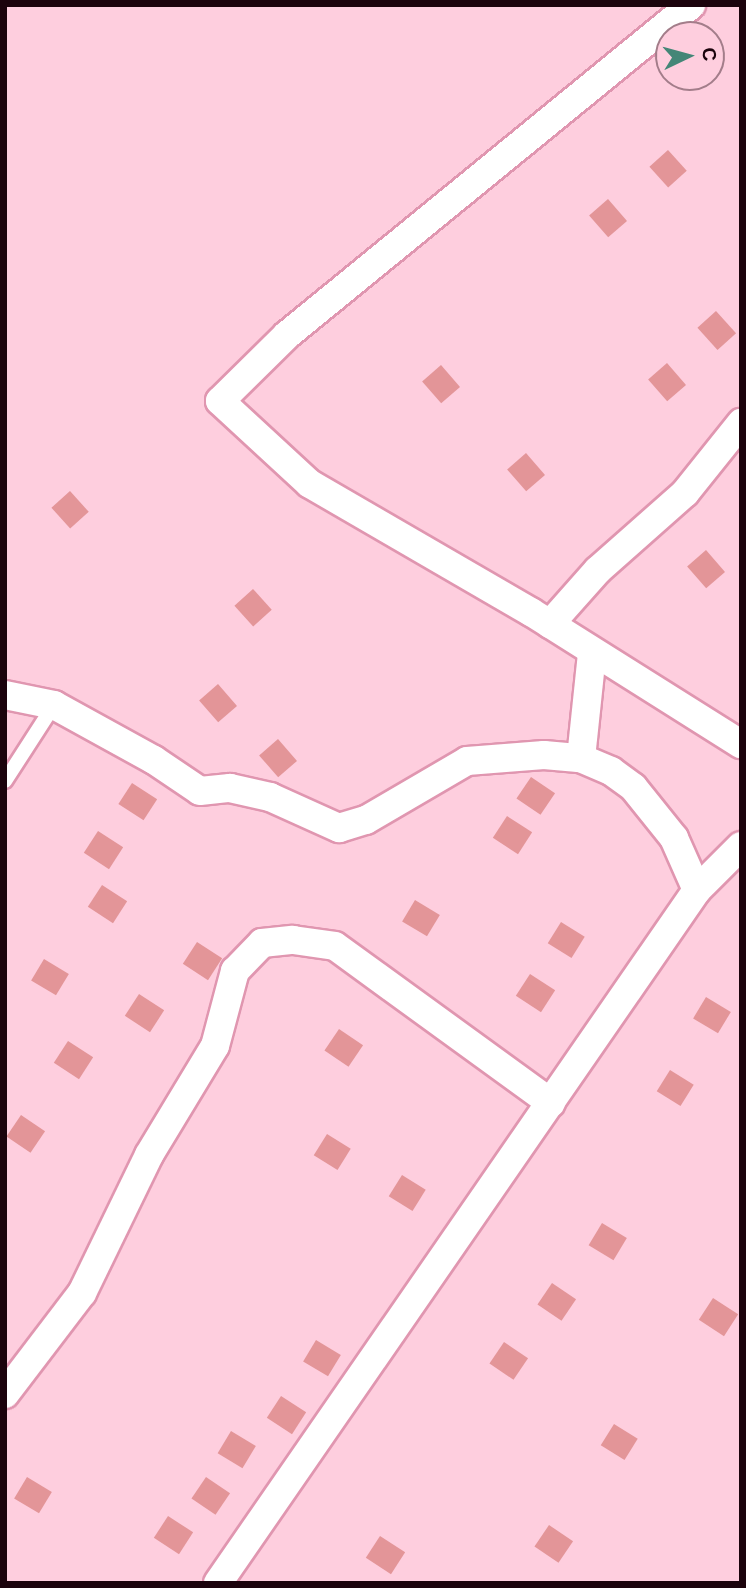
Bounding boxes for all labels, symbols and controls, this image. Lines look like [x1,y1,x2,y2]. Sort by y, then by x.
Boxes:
north arrow [655,21,725,91]
text: С [698,47,720,62]

